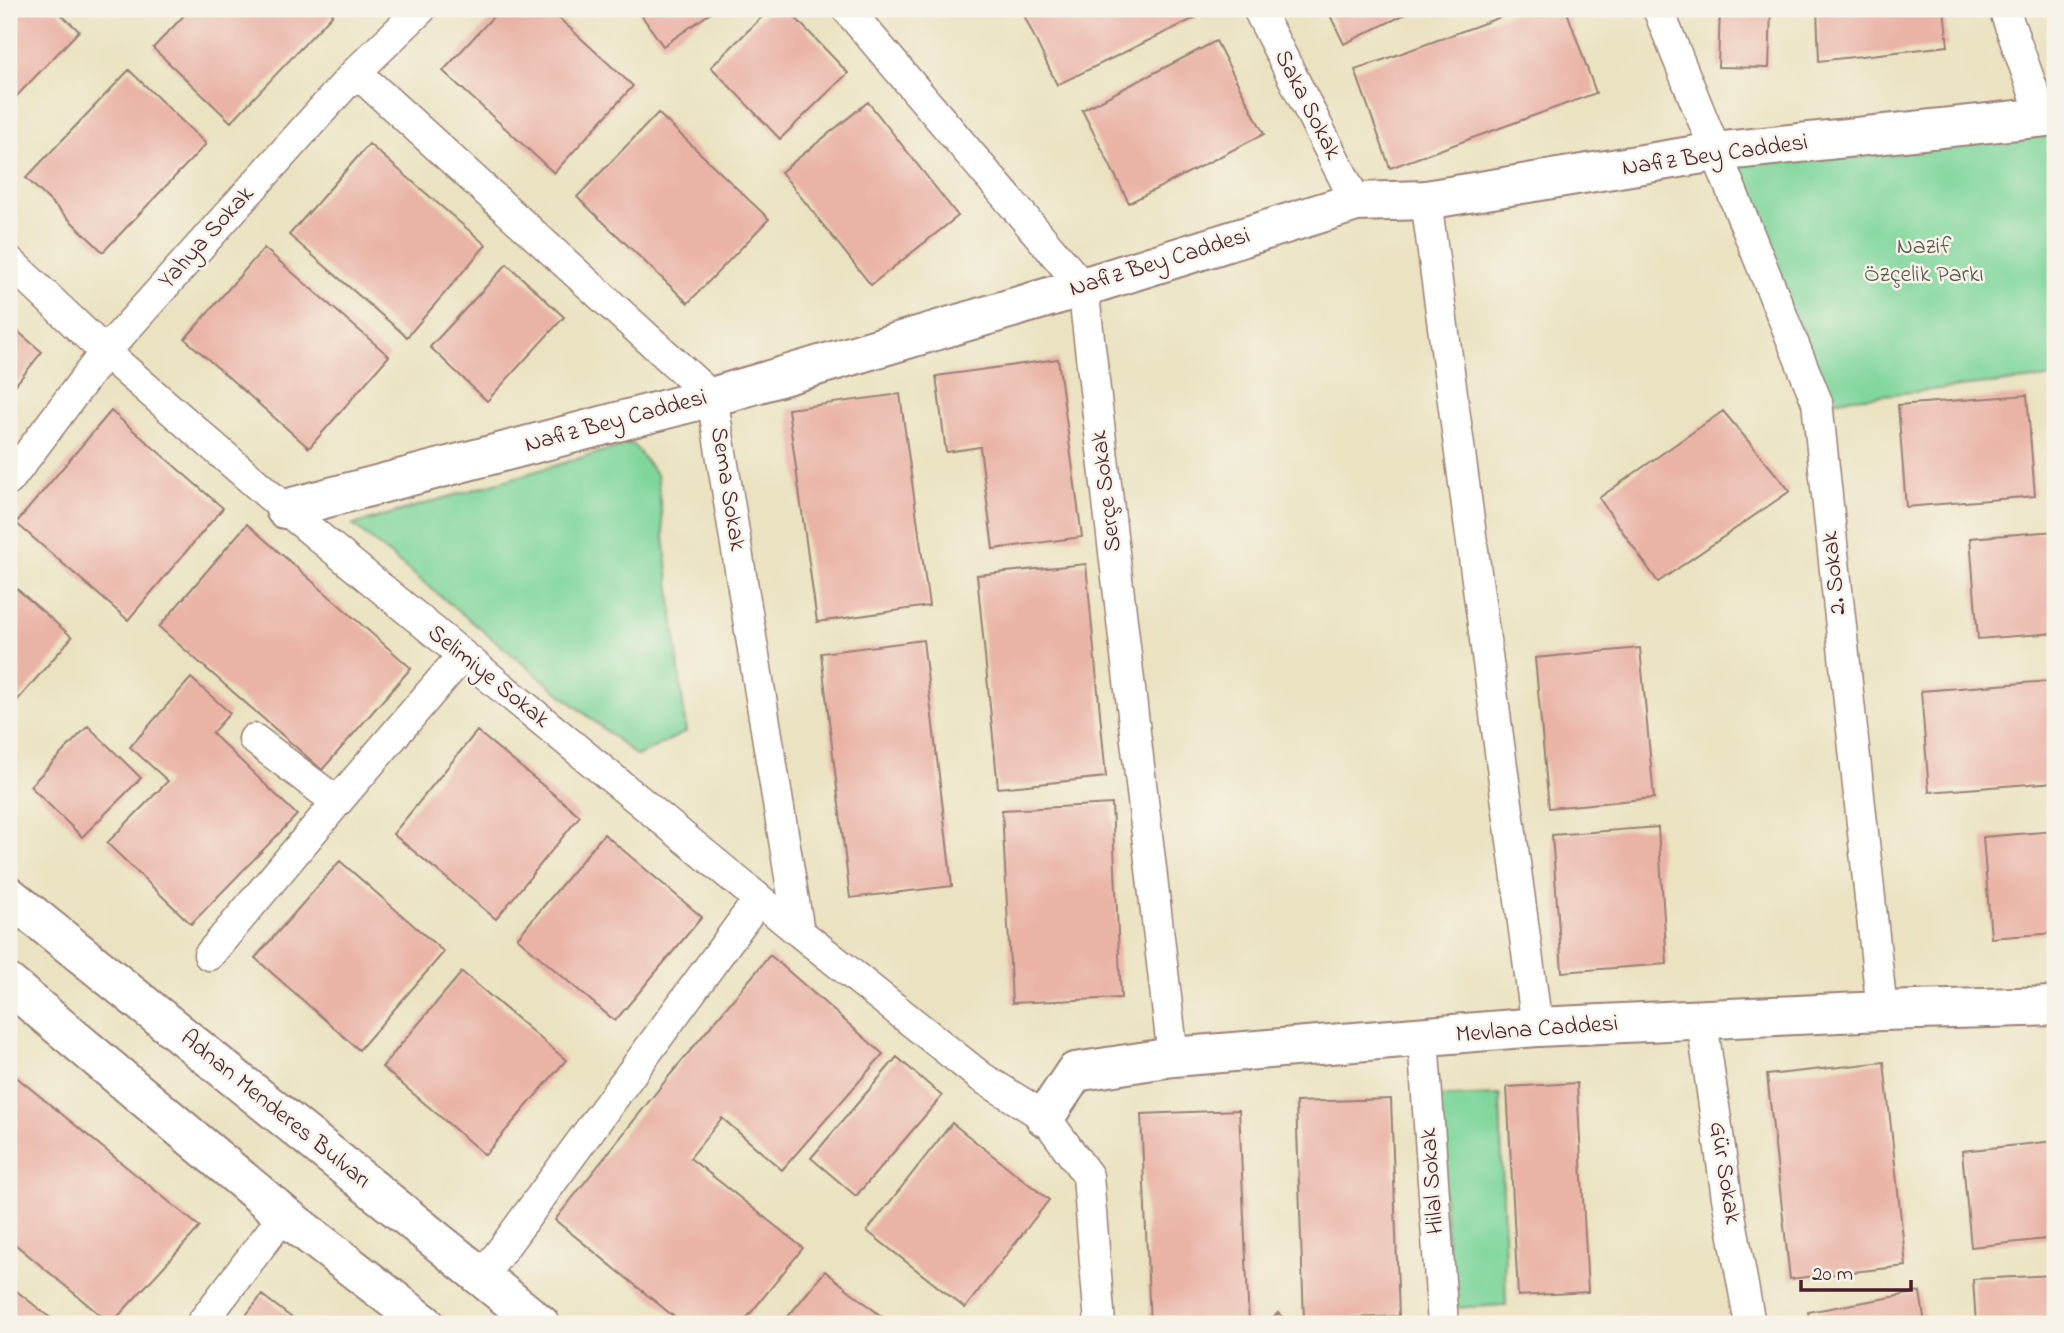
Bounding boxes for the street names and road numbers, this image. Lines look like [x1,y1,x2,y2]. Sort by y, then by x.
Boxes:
street label: Saka Sokak [1264,44,1350,166]
street label: Nafiz Bey Caddesi [1620,126,1810,187]
street label: Yahya Sokak [151,178,264,298]
street label: Nafiz Bey Caddesi [1065,219,1255,308]
street label: Nafiz Bey Caddesi [521,381,711,464]
street label: Sema Sokak [700,425,754,554]
street label: Serçe Sokak [1082,428,1132,554]
street label: 2. Sokak [1813,529,1857,617]
street label: Selimiye Sokak [419,617,557,738]
street label: Mevlana Caddesi [1455,1007,1619,1053]
street label: Adnan Menderes Bulvarı [172,1022,378,1198]
street label: Gür Sokak [1699,1119,1749,1227]
street label: Hilal Sokak [1412,1126,1454,1235]

